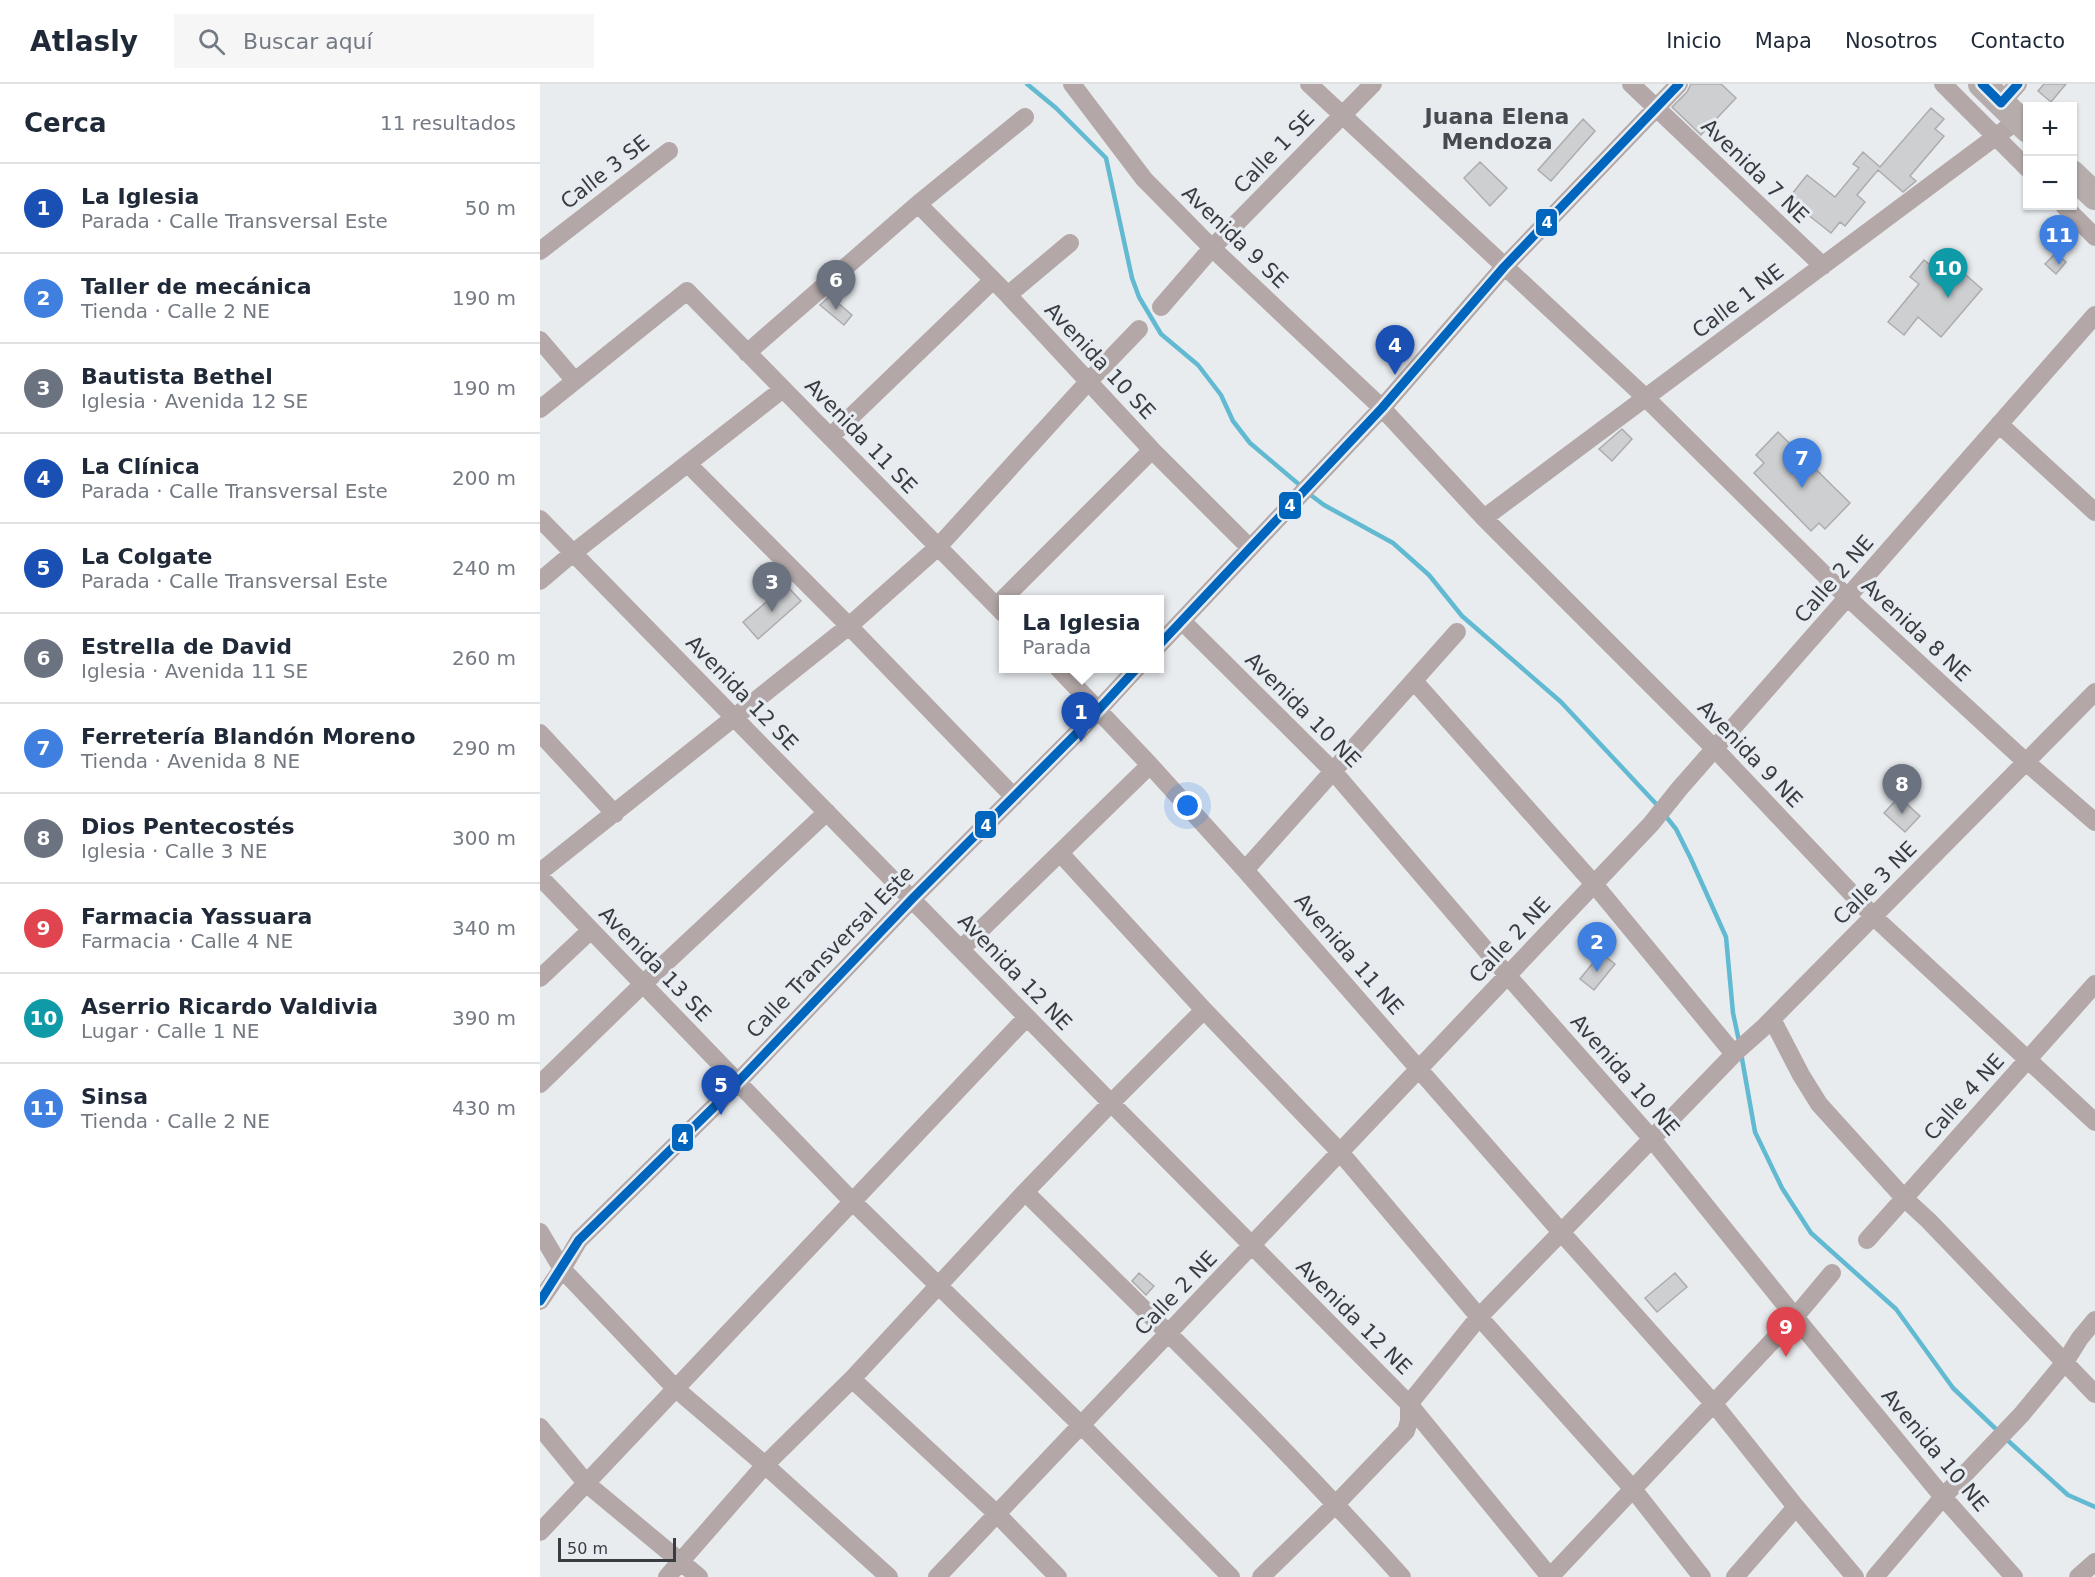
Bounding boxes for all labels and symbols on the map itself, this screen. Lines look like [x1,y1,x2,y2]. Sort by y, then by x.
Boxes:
district label: Juana Elena Mendoza [1423,104,1569,154]
street label: Calle 1 SE [1229,106,1319,198]
street label: Avenida 7 NE [1696,114,1814,228]
street label: Calle 3 SE [556,130,654,214]
street label: Avenida 9 SE [1177,181,1293,293]
line badge: 4 [1535,208,1558,237]
text: 4 [1541,213,1553,232]
pin: 11 [2040,216,2078,265]
pin: 10 [1928,248,1968,298]
street label: Calle 1 NE [1688,259,1788,343]
pin: 6 [816,260,856,310]
street label: Avenida 10 SE [1040,298,1160,424]
pin: 4 [1376,326,1414,375]
street label: Avenida 11 SE [800,374,922,498]
pin: 7 [1782,438,1822,488]
line badge: 4 [1278,491,1302,520]
text: 4 [1284,496,1296,515]
street label: Calle 2 NE [1790,530,1878,628]
pin: 3 [752,562,792,612]
street label: Avenida 8 NE [1857,574,1975,686]
street label: Avenida 12 SE [681,631,803,755]
street label: Avenida 10 NE [1240,647,1366,773]
pin: 1 [1062,692,1100,742]
street label: Avenida 9 NE [1693,695,1807,813]
pin: 8 [1882,764,1922,814]
your location [1173,791,1202,820]
line badge: 4 [974,810,997,839]
text: 4 [980,816,992,835]
street label: Calle 3 NE [1828,836,1922,930]
street label: Calle Transversal Este [741,861,919,1043]
street label: Avenida 11 NE [1290,888,1408,1020]
street label: Calle 2 NE [1464,892,1556,988]
street label: Avenida 13 SE [594,902,716,1026]
street label: Avenida 12 NE [953,909,1077,1035]
pin: 2 [1578,922,1616,972]
street label: Avenida 10 NE [1566,1009,1684,1141]
street label: Calle 4 NE [1919,1049,2009,1145]
pin: 5 [702,1066,741,1115]
line badge: 4 [671,1123,694,1152]
text: 4 [677,1129,689,1148]
street label: Calle 2 NE [1130,1246,1222,1340]
street label: Avenida 12 NE [1291,1254,1417,1380]
pin: 9 [1766,1308,1806,1357]
street label: Avenida 10 NE [1877,1384,1993,1516]
scale bar [558,1535,676,1562]

